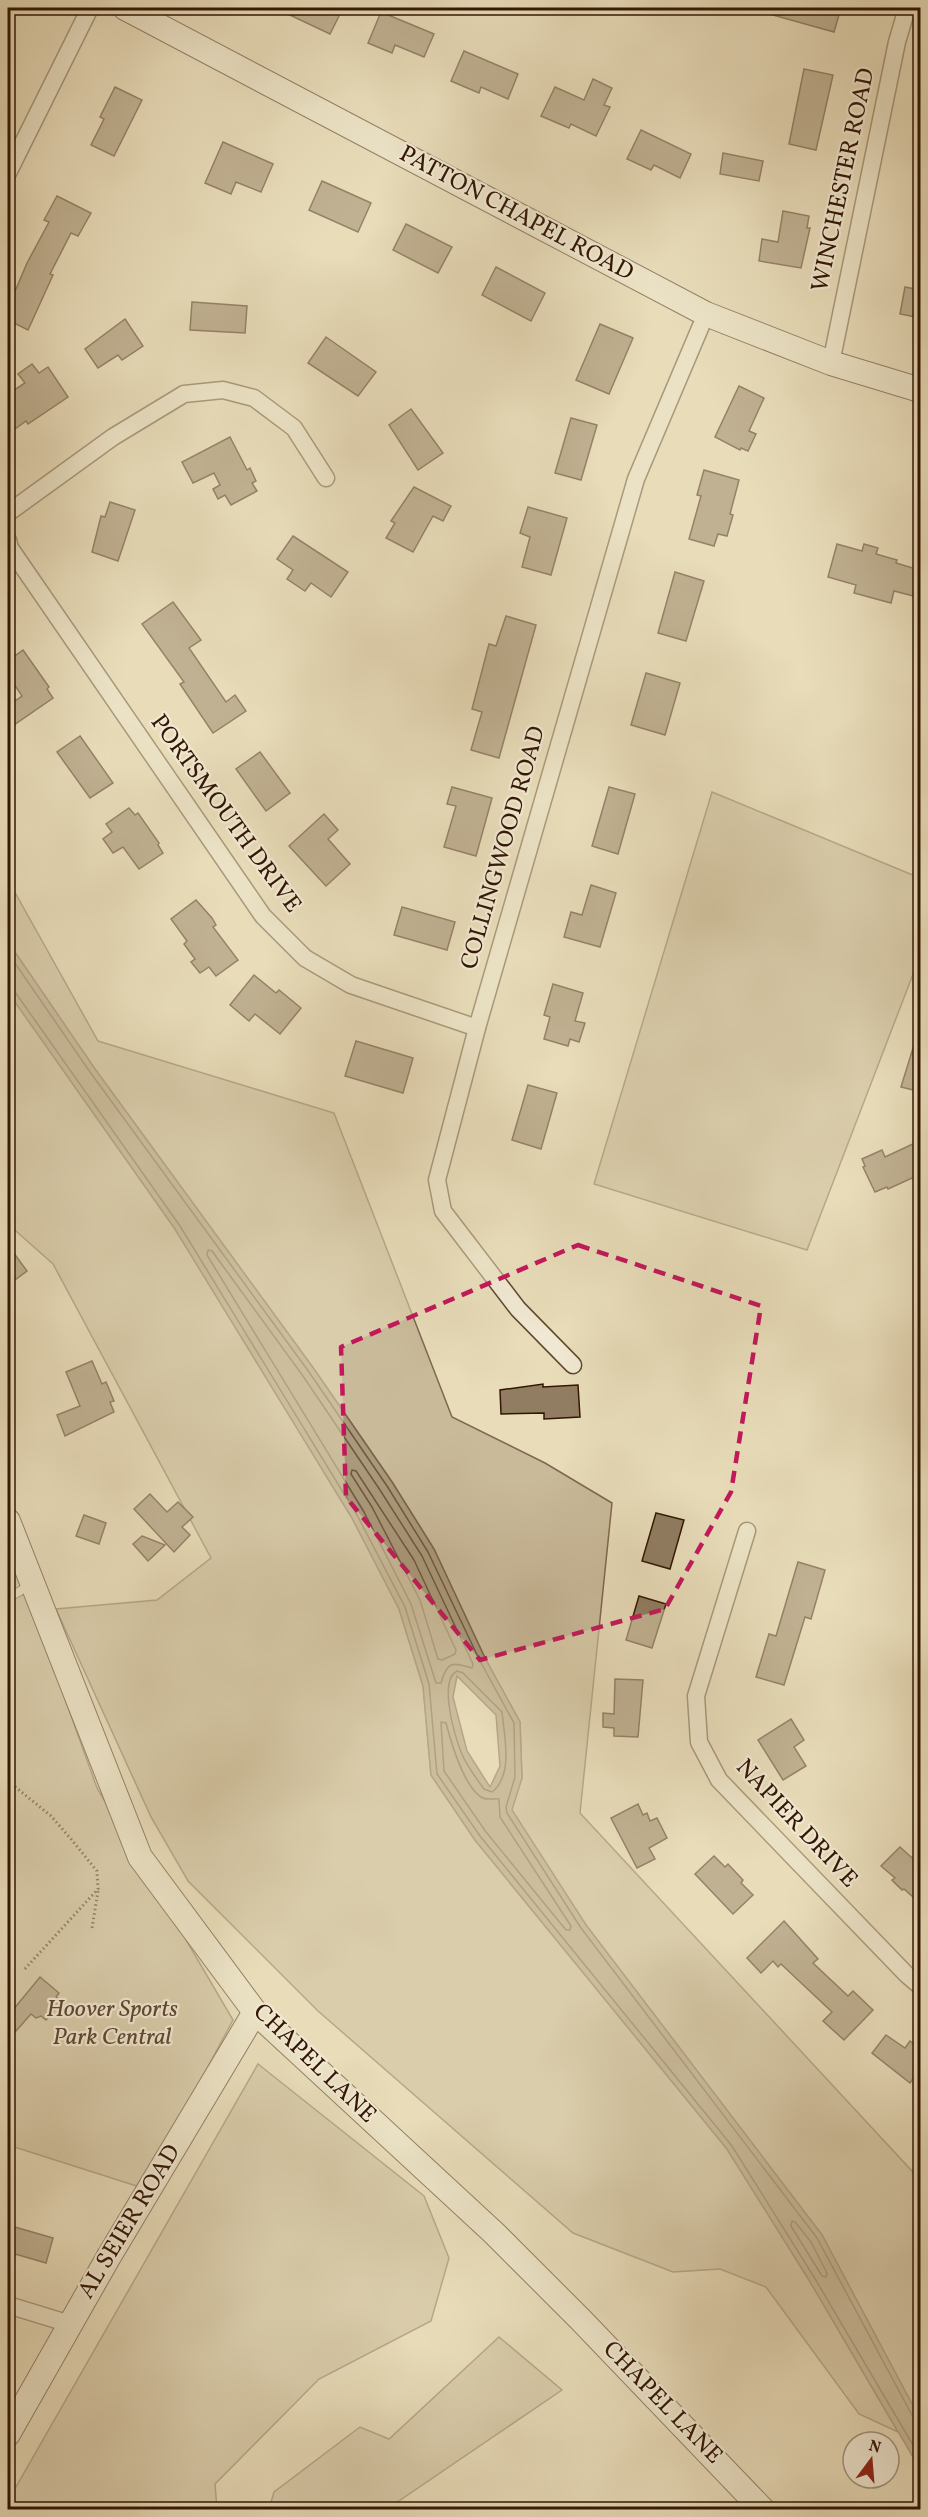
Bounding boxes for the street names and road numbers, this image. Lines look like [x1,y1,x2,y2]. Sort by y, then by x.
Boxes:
street label: WINCHESTER ROAD [804,65,884,295]
street label: PATTON CHAPEL ROAD [393,138,639,290]
street label: PORTSMOUTH DRIVE [141,708,309,920]
street label: COLLINGWOOD ROAD [453,722,555,974]
street label: NAPIER DRIVE [727,1752,865,1896]
street label: CHAPEL LANE [245,1996,383,2132]
street label: AL SEIER ROAD [70,2138,190,2306]
street label: CHAPEL LANE [594,2334,730,2472]

